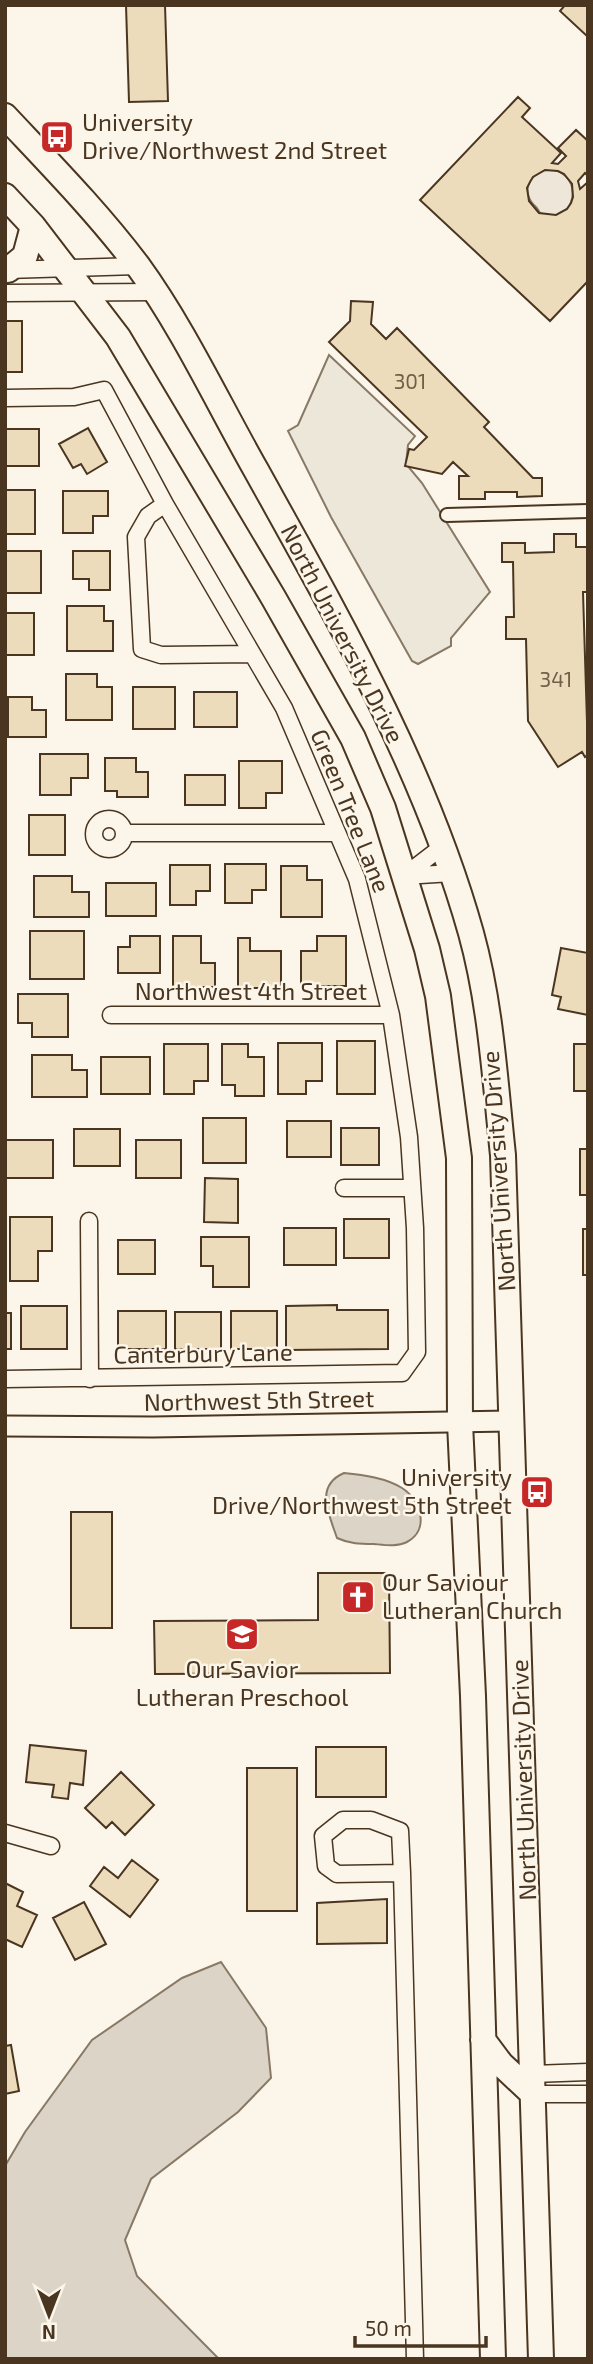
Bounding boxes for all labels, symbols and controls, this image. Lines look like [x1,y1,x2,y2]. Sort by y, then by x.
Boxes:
place label: University Drive/Northwest 2nd Street [82,107,387,164]
bus stop icon: University Drive/Northwest 2nd Street [38,118,76,156]
house number: 301 [394,368,426,393]
street label: North University Drive [276,519,411,747]
house number: 341 [540,666,572,691]
street label: Green Tree Lane [305,725,397,896]
street label: Northwest 4th Street [135,976,367,1005]
street label: North University Drive [475,1050,520,1293]
street label: Canterbury Lane [113,1336,293,1369]
street label: Northwest 5th Street [143,1383,374,1416]
place label: University Drive/Northwest 5th Street [212,1462,512,1519]
bus stop icon: University Drive/Northwest 5th Street [518,1473,556,1511]
place label: Our Saviour Lutheran Church [382,1567,562,1624]
church icon: Our Saviour Lutheran Church [339,1578,377,1616]
school or university icon: Our Savior Lutheran Preschool [223,1615,261,1653]
place label: Our Savior Lutheran Preschool [136,1654,348,1711]
street label: North University Drive [504,1659,541,1901]
north arrow [14,2280,84,2350]
scale bar [355,2304,486,2348]
text: 50 m [365,2315,412,2340]
text: N [42,2321,56,2344]

